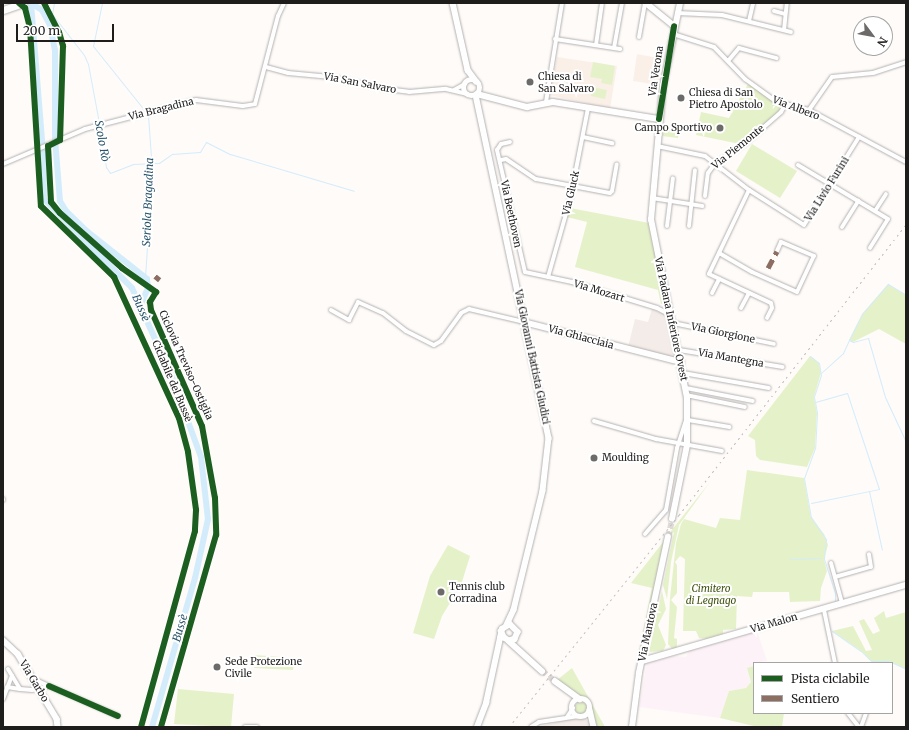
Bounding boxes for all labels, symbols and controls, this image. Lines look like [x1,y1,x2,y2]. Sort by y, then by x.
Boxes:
scale bar [18,16,116,42]
north arrow [853,16,893,56]
text: 200 m [23,23,60,38]
text: N [874,34,891,49]
street label: Via Verona [646,45,666,97]
street label: Via San Salvaro [323,70,397,96]
place label: Chiesa di San Salvaro [538,70,594,94]
marker: Chiesa di San Salvaro [525,77,535,87]
place label: Chiesa di San Pietro Apostolo [689,86,763,110]
marker: Chiesa di San Pietro Apostolo [676,93,686,103]
street label: Via Albero [771,94,821,122]
street label: Via Bragadina [127,95,195,123]
water label: Scolo Rò [92,119,112,163]
place label: Campo Sportivo [635,122,712,134]
street label: Via Piemonte [710,122,766,172]
marker: Campo Sportivo [715,123,725,133]
street label: Via Livio Furini [802,155,852,223]
water label: Seriola Bragadina [140,157,156,247]
street label: Via Gluck [560,170,582,216]
street label: Via Beethoven [498,179,524,249]
street label: Via Padana Inferiore Ovest [652,256,690,382]
street label: Via Mozart [572,278,626,304]
street label: Via Giovanni Battista Giudici [512,288,552,426]
water label: Bussè [129,292,153,324]
street label: Ciclovia Treviso-Ostiglia [156,308,216,422]
street label: Via Giorgione [690,320,756,346]
street label: Via Ghiacciaia [547,323,615,351]
street label: Ciclabile del Bussè [149,338,195,424]
street label: Via Mantegna [697,346,765,370]
place label: Moulding [602,452,649,464]
marker: Moulding [589,453,599,463]
place label: Tennis club Corradina [449,580,505,604]
park label: Cimitero di Legnago [686,582,736,606]
marker: Tennis club Corradina [436,587,446,597]
street label: Via Mantova [636,602,660,662]
street label: Via Malon [749,611,799,635]
water label: Bussè [170,613,190,643]
place label: Sede Protezione Civile [225,655,302,678]
street label: Via Garbo [17,658,51,704]
marker: Sede Protezione Civile [212,662,222,672]
legend [753,662,893,714]
text: Pista ciclabile [791,671,869,686]
text: Sentiero [791,691,839,706]

